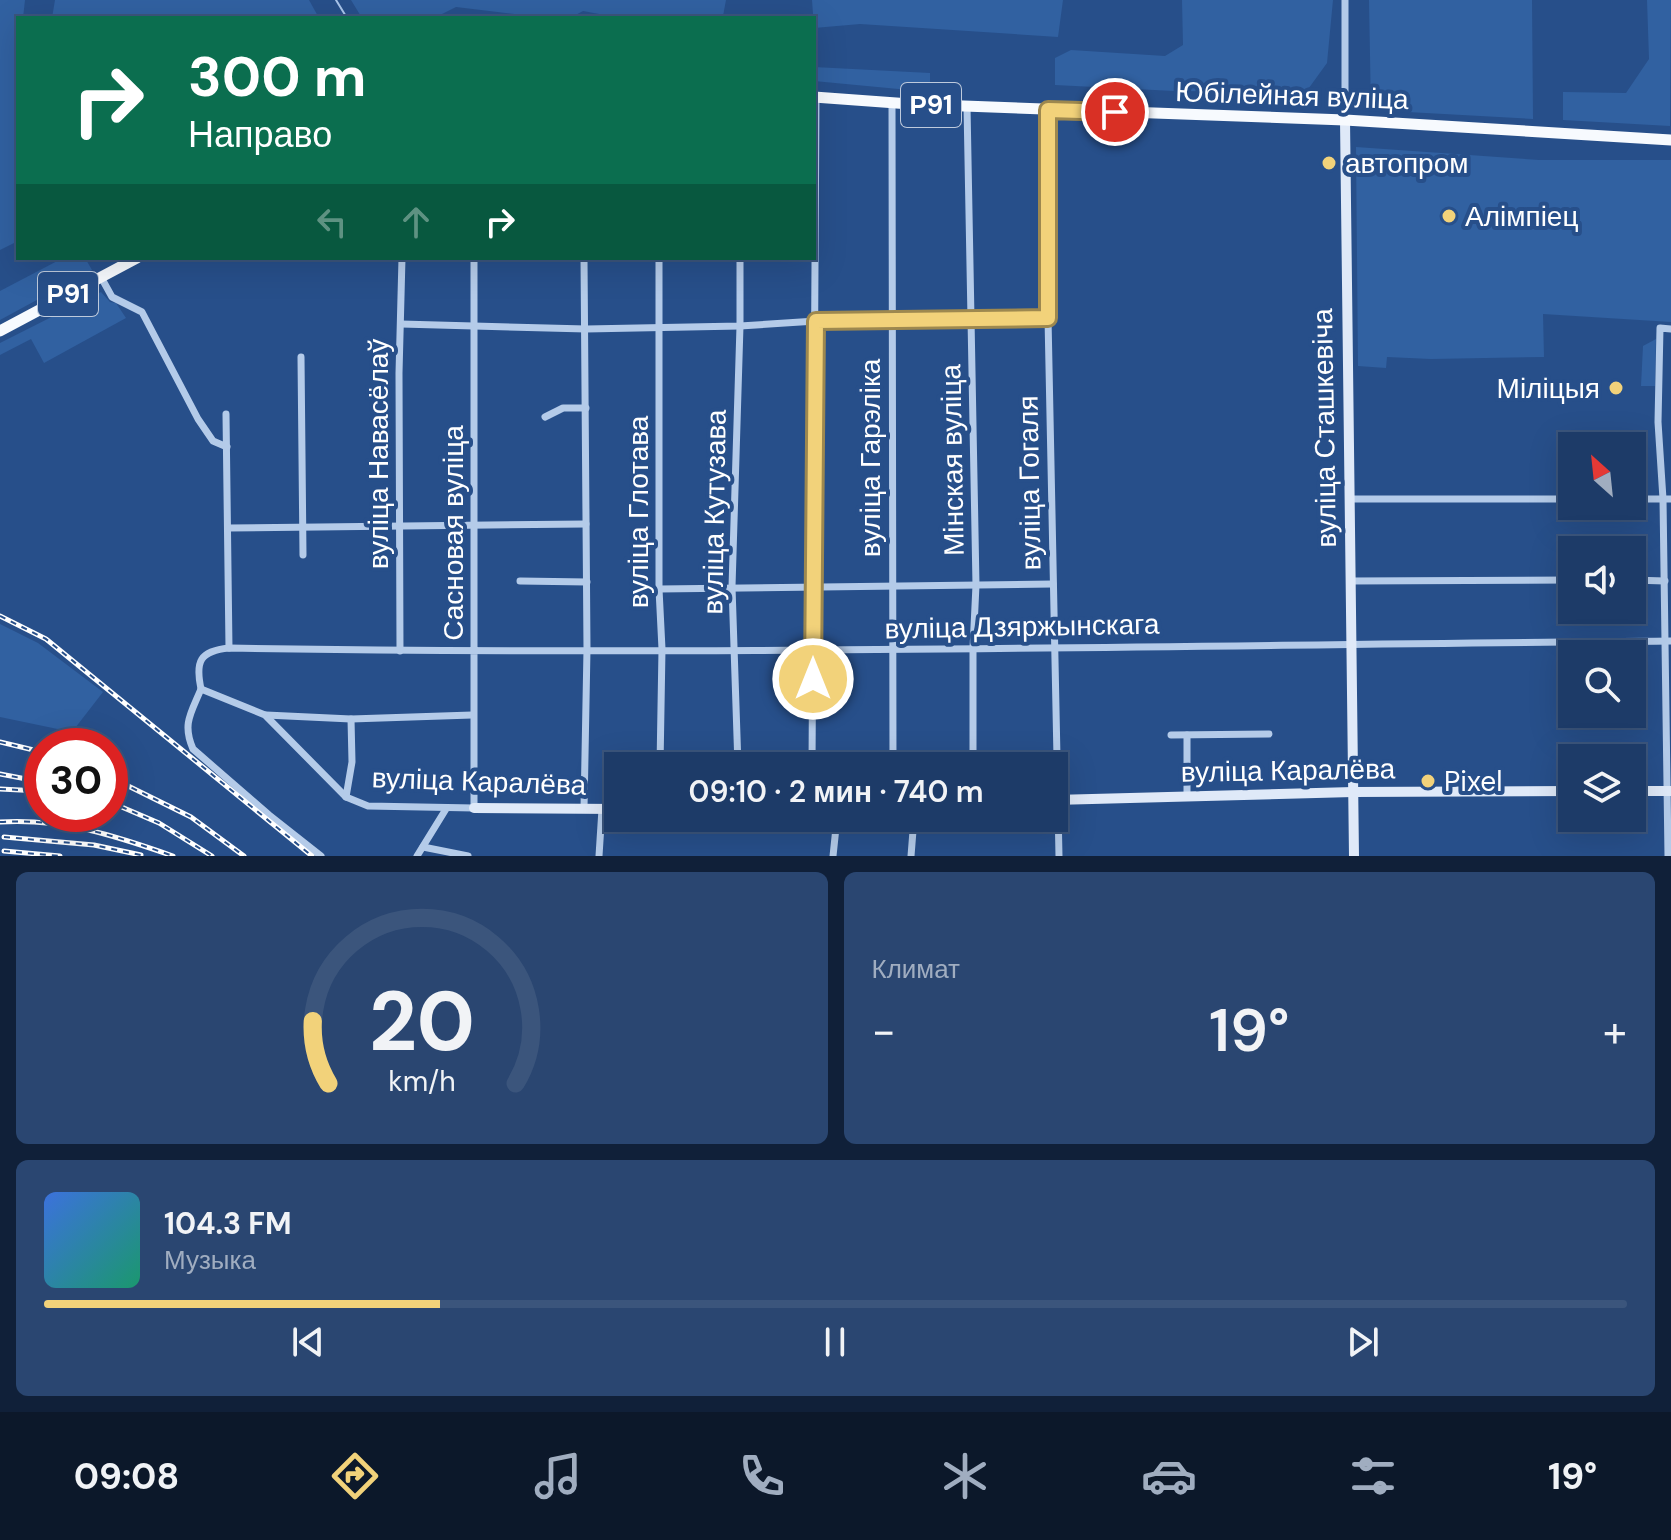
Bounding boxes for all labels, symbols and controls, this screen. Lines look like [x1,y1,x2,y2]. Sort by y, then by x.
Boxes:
text: 300 m [188,40,366,113]
icon: right [56,48,160,152]
street label: Юбілейная вуліца [1175,73,1410,118]
pin [1081,78,1149,146]
road number: Р91 [901,83,961,127]
icon: arrive [1093,90,1137,134]
text: Направо [188,111,332,158]
place label: автопром [1345,145,1468,182]
marker: автопром [1320,154,1338,172]
place label: Алімпіец [1465,198,1578,235]
icon: left [310,200,354,244]
icon: ahead [394,200,438,244]
icon: right [478,200,522,244]
marker: Алімпіец [1440,207,1458,225]
road number: Р91 [38,272,98,316]
street label: вуліца Сташкевіча [1304,308,1345,548]
street label: вуліца Навасёлаў [360,339,397,569]
street label: вуліца Гарэліка [852,358,889,557]
street label: Мінская вуліца [932,363,973,556]
place label: Міліцыя [1497,370,1600,407]
marker: Міліцыя [1607,379,1625,397]
street label: вуліца Гогаля [1009,395,1050,571]
street label: вуліца Кутузава [694,409,735,615]
street label: вуліца Глотава [620,415,657,608]
street label: Сасновая вуліца [435,425,472,641]
north arrow [1558,432,1646,520]
map controls [1558,432,1646,832]
button: sound [1558,536,1646,624]
street label: вуліца Дзяржынскага [884,606,1160,647]
position arrow [771,637,855,721]
button: search [1558,640,1646,728]
speed limit sign: 30 [24,728,128,832]
button: layers [1558,744,1646,832]
street label: вуліца Каралёва [1181,750,1396,791]
street label: вуліца Каралёва [371,759,587,804]
place label: Pixel [1444,763,1502,800]
text: 09:10 · 2 мин · 740 m [689,772,983,811]
marker: Pixel [1419,772,1437,790]
text: Климат [872,952,960,986]
text: 20 [369,967,475,1076]
text: 19° [1209,991,1289,1070]
text: − [872,1002,896,1060]
text: + [1603,1002,1627,1060]
text: km/h [388,1063,456,1100]
text: 104.3 FM [164,1204,292,1243]
text: Музыка [164,1243,256,1277]
icon: previous [286,1320,330,1364]
icon: pause [813,1320,857,1364]
icon: next [1341,1320,1385,1364]
icon: directions [327,1448,383,1504]
icon: music [530,1448,586,1504]
icon: phone [734,1448,790,1504]
icon: climate [937,1448,993,1504]
icon: car [1141,1448,1197,1504]
icon: filters [1345,1448,1401,1504]
text: 09:08 [74,1453,179,1500]
text: 19° [1548,1453,1597,1500]

